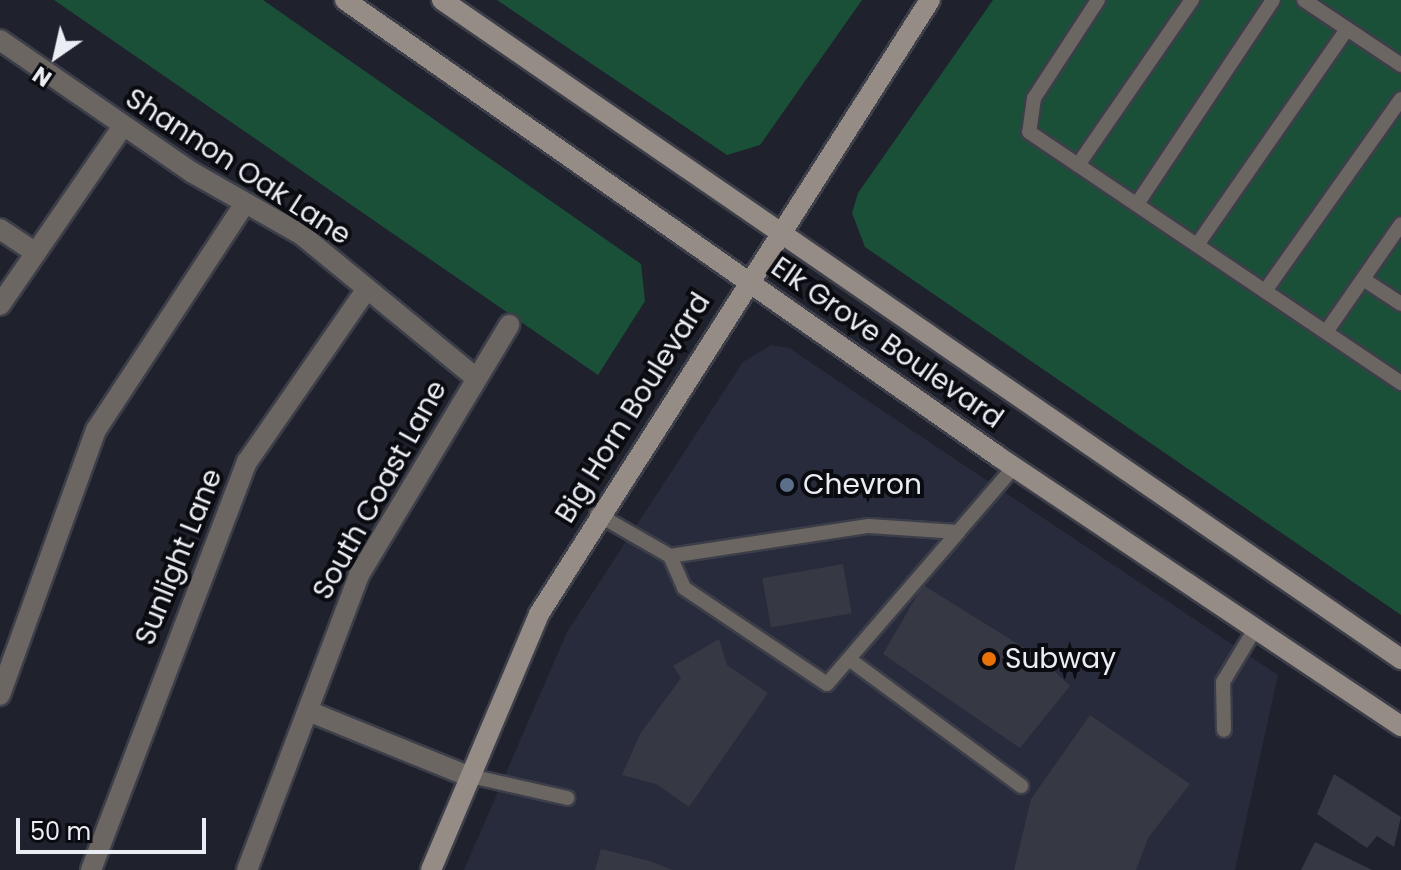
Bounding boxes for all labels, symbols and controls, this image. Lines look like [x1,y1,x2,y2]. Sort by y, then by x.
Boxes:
north arrow [16,16,96,96]
text: N [27,59,58,94]
street label: Shannon Oak Lane [119,82,357,252]
street label: Elk Grove Boulevard [765,250,1009,436]
street label: Big Horn Boulevard [549,287,717,529]
street label: South Coast Lane [306,375,454,605]
street label: Sunlight Lane [128,464,230,650]
place label: Chevron [803,468,922,502]
marker: Chevron [778,476,796,494]
place label: Subway [1005,642,1116,676]
marker: Subway [980,650,998,668]
scale bar [20,802,210,852]
text: 50 m [30,815,91,848]

